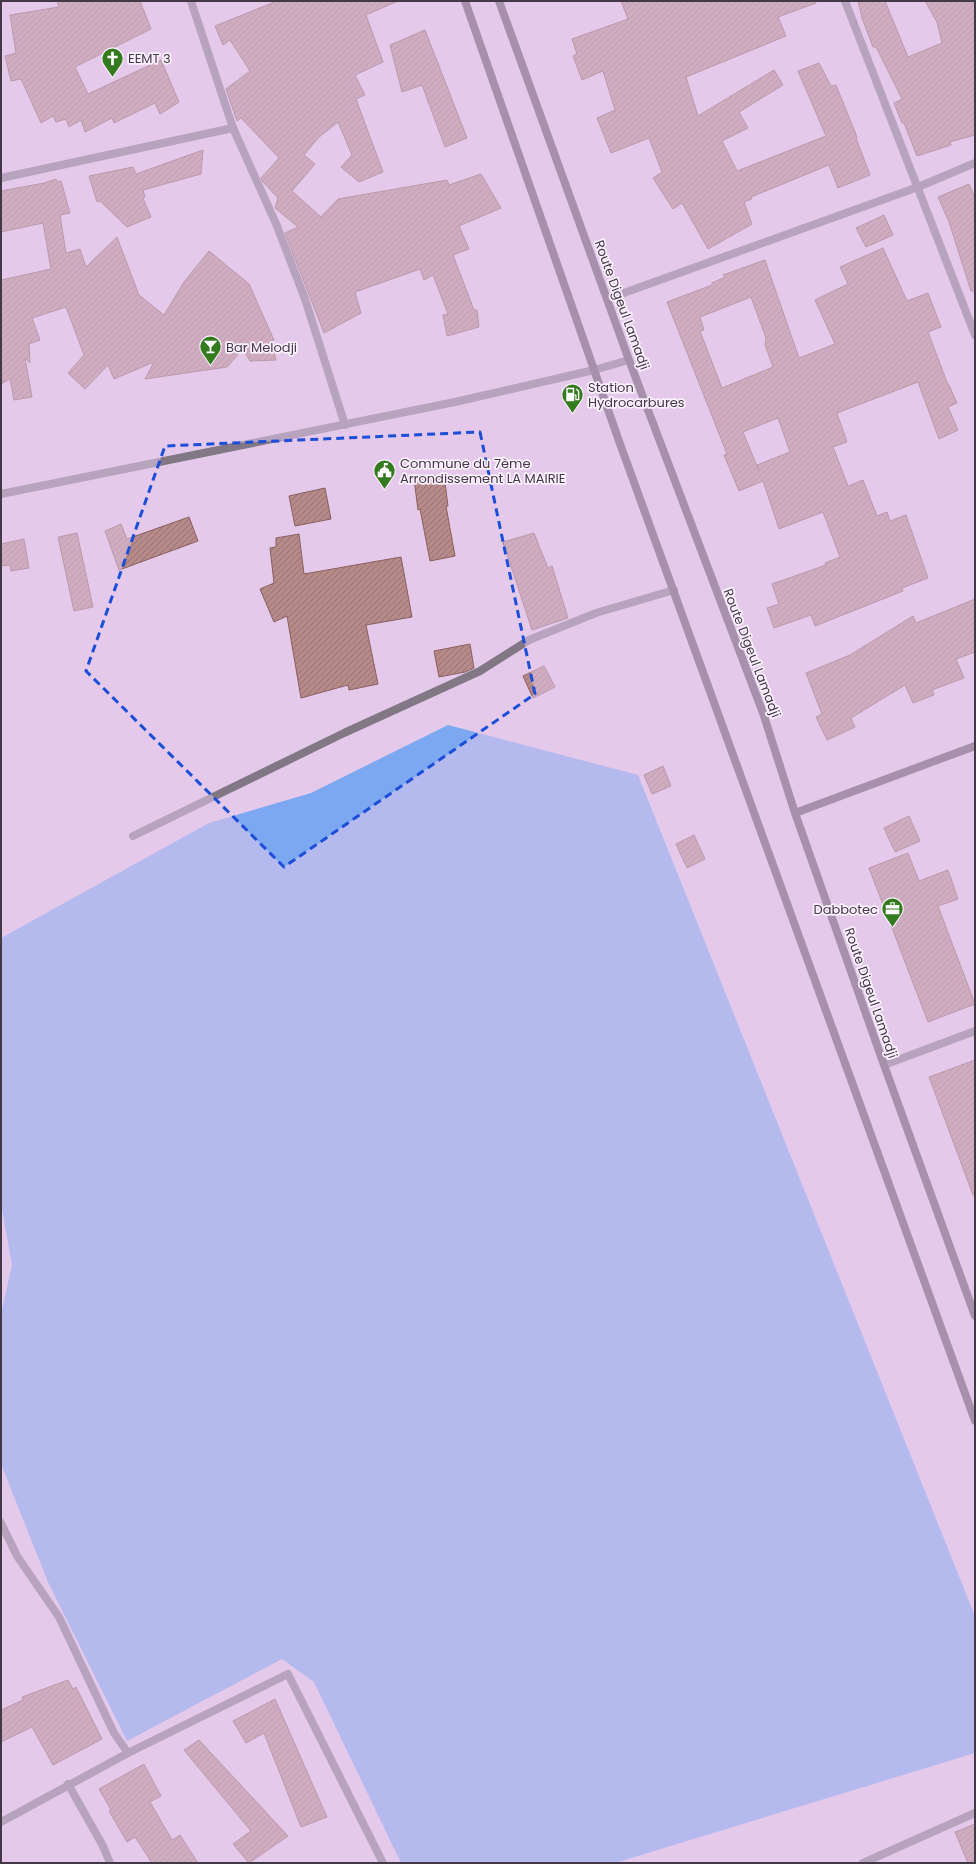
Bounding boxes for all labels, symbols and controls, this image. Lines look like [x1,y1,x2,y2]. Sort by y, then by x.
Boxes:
church icon: EEMT 3 [99,45,125,78]
place label: EEMT 3 [128,49,171,68]
street label: Route Digeul Lamadji [590,237,654,373]
bar icon: Bar Melodji [198,334,224,367]
place label: Bar Melodji [226,338,297,357]
place label: Station Hydrocarbures [588,378,685,412]
fuel station icon: Station Hydrocarbures [560,381,586,414]
place label: Commune du 7ème Arrondissement LA MAIRIE [400,454,565,488]
public building icon: Commune du 7ème Arrondissement LA MAIRIE [371,457,397,490]
street label: Route Digeul Lamadji [719,586,785,720]
office icon: Dabbotec [880,896,906,929]
place label: Dabbotec [813,900,878,919]
street label: Route Digeul Lamadji [840,925,902,1061]

